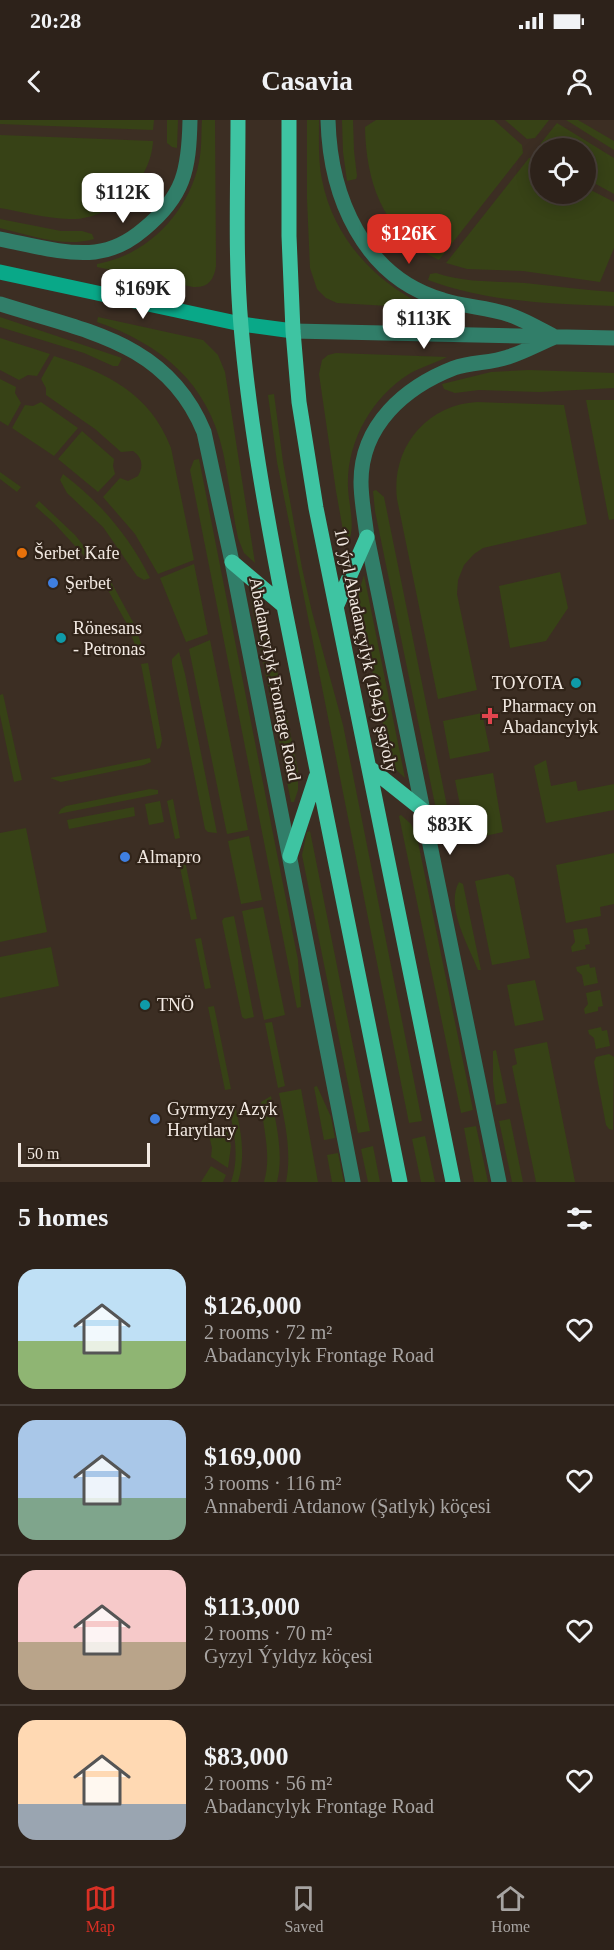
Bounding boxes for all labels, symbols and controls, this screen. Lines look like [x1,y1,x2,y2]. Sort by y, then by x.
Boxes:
text: 20:28 [30,8,81,33]
icon: back [18,65,51,98]
icon: person [563,65,596,98]
text: Casavia [261,66,353,96]
map controls [530,138,596,204]
button: locate [530,138,596,204]
pin: $112K [81,173,165,224]
text: $112K [96,181,150,203]
pin: $126K [367,214,451,265]
text: $126K [381,222,437,244]
pin: $169K [101,269,185,320]
text: $169K [115,277,171,299]
pin: $113K [382,299,466,350]
text: $113K [397,307,451,329]
street label: 10 ýyl Abadançylyk (1945) şaýoly [329,526,402,774]
place label: Šerbet Kafe [34,542,119,563]
marker: Šerbet Kafe [15,546,29,560]
place label: Şerbet [65,573,111,593]
marker: Şerbet [46,576,60,590]
street label: Abadancylyk Frontage Road [245,576,305,782]
place label: Rönesans - Petronas [73,618,145,659]
marker: Rönesans - Petronas [54,631,68,645]
place label: TOYOTA [492,673,564,693]
marker: TOYOTA [569,676,583,690]
place label: Pharmacy on Abadancylyk [502,696,598,737]
marker: Pharmacy on Abadancylyk [483,709,497,723]
pin: $83K [414,805,486,856]
text: $83K [427,813,473,835]
place label: Almapro [137,847,201,867]
marker: Almapro [118,850,132,864]
place label: TNÖ [157,995,194,1015]
marker: TNÖ [138,998,152,1012]
place label: Gyrmyzy Azyk Harytlary [167,1099,277,1140]
marker: Gyrmyzy Azyk Harytlary [148,1112,162,1126]
scale bar [18,1140,150,1168]
text: 50 m [27,1145,59,1162]
icon: filters [563,1202,596,1235]
text: 5 homes [18,1203,108,1232]
text: $126,000 [204,1291,302,1320]
icon: home [66,1293,138,1365]
icon: heart [563,1313,596,1346]
text: 2 rooms · 72 m² [204,1321,332,1343]
text: Abadancylyk Frontage Road [204,1344,434,1366]
text: $169,000 [204,1442,302,1471]
icon: home [66,1444,138,1516]
icon: heart [563,1464,596,1497]
text: 3 rooms · 116 m² [204,1472,341,1494]
text: Annaberdi Atdanow (Şatlyk) köçesi [204,1495,491,1517]
text: $113,000 [204,1592,300,1621]
icon: home [66,1594,138,1666]
icon: heart [563,1614,596,1647]
text: 2 rooms · 70 m² [204,1622,332,1644]
text: Gyzyl Ýyldyz köçesi [204,1645,373,1667]
text: $83,000 [204,1742,289,1771]
icon: home [66,1744,138,1816]
icon: heart [563,1764,596,1797]
text: 2 rooms · 56 m² [204,1772,332,1794]
text: Abadancylyk Frontage Road [204,1795,434,1817]
tab: Map [84,1882,117,1936]
tab: Saved [284,1882,324,1936]
tab: Home [491,1882,530,1936]

